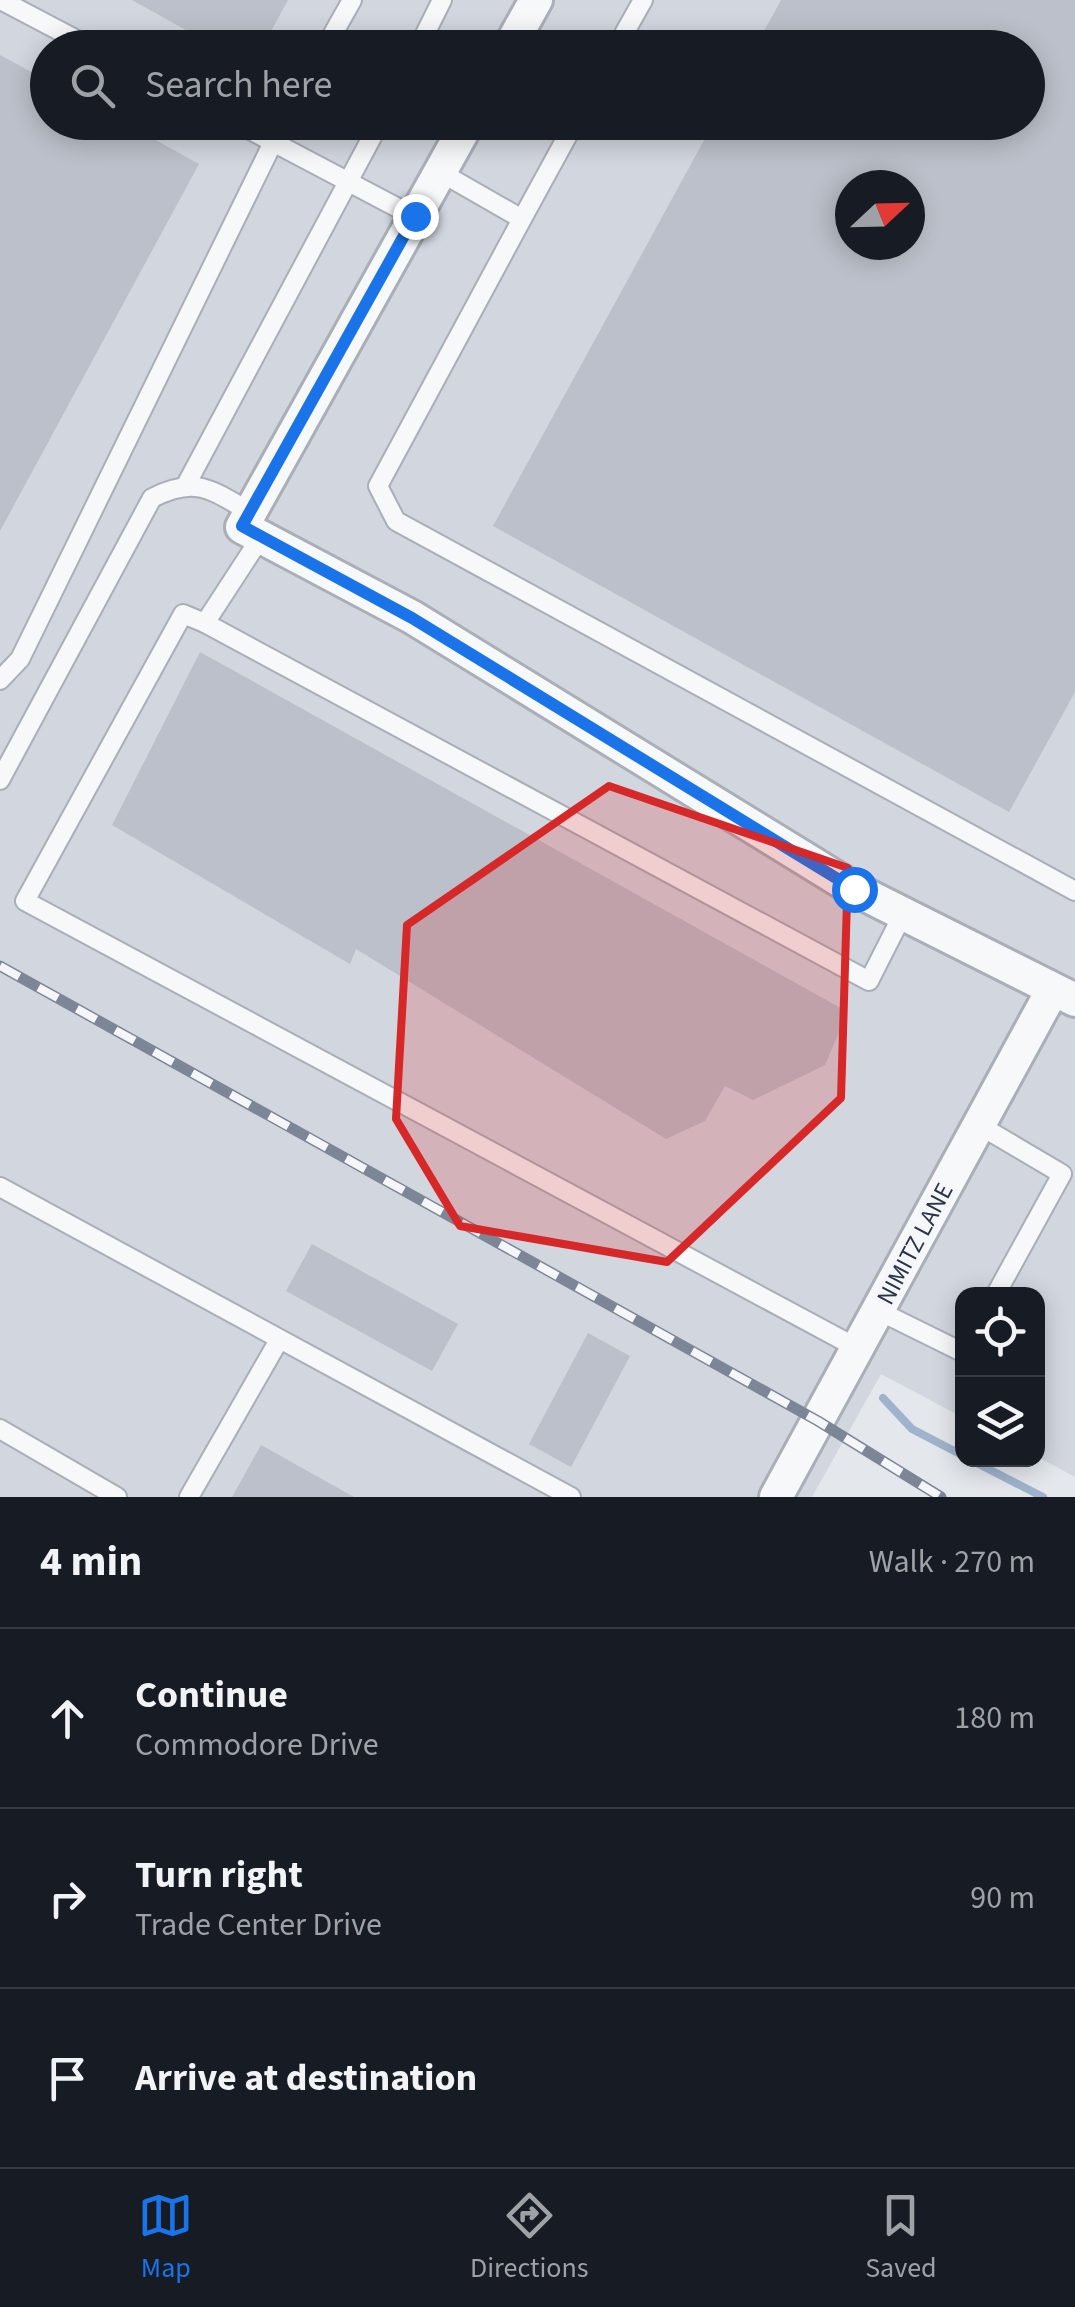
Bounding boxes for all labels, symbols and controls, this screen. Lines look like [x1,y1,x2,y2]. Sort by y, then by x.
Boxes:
search box [30,30,1045,140]
icon: search [65,58,120,113]
text: Search here [145,58,332,112]
north arrow [835,170,925,260]
route end [393,194,439,240]
route start [832,867,878,913]
street label: NIMITZ LANE [868,1177,962,1311]
map controls [955,1287,1045,1467]
button: locate [955,1287,1045,1377]
button: layers [955,1377,1045,1467]
text: 4 min [40,1532,142,1592]
text: Walk · 270 m [869,1539,1035,1585]
text: Continue [135,1668,288,1722]
icon: ahead [40,1691,95,1746]
text: 180 m [954,1695,1035,1741]
text: Commodore Drive [135,1722,379,1768]
text: Turn right [135,1848,303,1902]
icon: right [40,1871,95,1926]
text: 90 m [970,1875,1035,1921]
text: Trade Center Drive [135,1902,382,1948]
icon: arrive [40,2051,95,2106]
text: Arrive at destination [135,2051,477,2105]
tab: Map [138,2188,193,2288]
tab: Directions [470,2188,589,2288]
tab: Saved [865,2188,937,2288]

